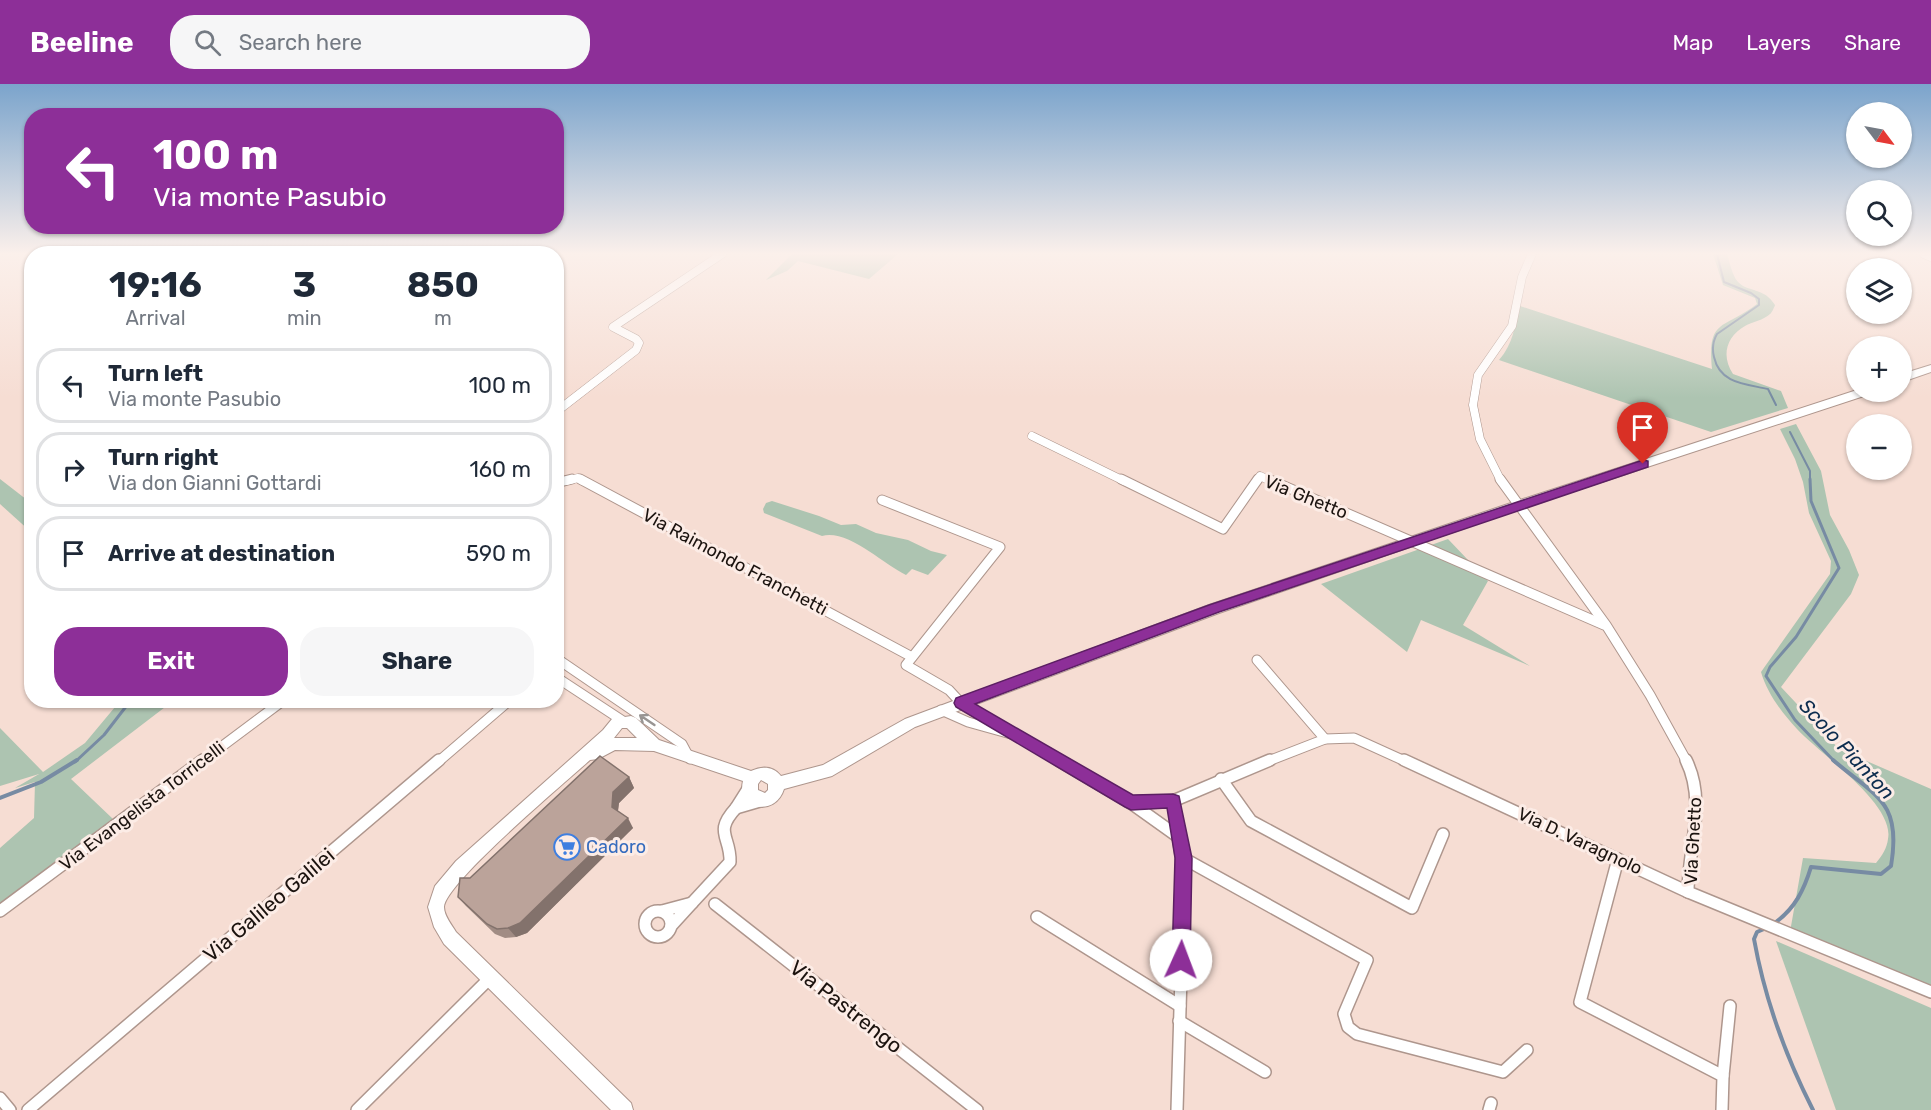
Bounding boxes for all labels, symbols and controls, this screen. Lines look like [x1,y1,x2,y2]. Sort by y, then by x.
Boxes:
search box [170,15,590,69]
text: Beeline [30,26,134,59]
icon: search [191,26,224,59]
text: Search here [239,29,362,56]
text: Map [1672,30,1713,55]
text: Layers [1746,30,1811,55]
text: Share [1844,30,1901,55]
north arrow [1846,102,1912,168]
map controls [1846,102,1912,480]
text: 100 m [153,130,278,180]
icon: left [54,132,132,210]
button: search [1846,180,1912,246]
text: Via monte Pasubio [153,181,387,213]
button: layers [1846,258,1912,324]
text: 19:16 [109,263,202,306]
text: 3 [292,263,316,306]
text: 850 [407,263,479,306]
text: Arrival [125,306,186,330]
text: min [287,306,322,330]
text: m [434,306,452,330]
button: + [1846,336,1912,402]
text: Turn left [108,360,203,387]
icon: left [57,369,90,402]
text: 100 m [469,372,531,399]
text: Via monte Pasubio [108,387,281,411]
pin [1617,402,1668,464]
icon: arrive [1626,411,1659,444]
button: − [1846,414,1912,480]
text: Turn right [108,444,218,471]
icon: right [57,453,90,486]
text: 160 m [469,456,531,483]
street label: Via Ghetto [1261,470,1351,524]
text: Via don Gianni Gottardi [108,471,322,495]
street label: Via Raimondo Franchetti [639,504,831,620]
icon: arrive [57,537,90,570]
text: Arrive at destination [108,540,335,567]
text: 590 m [466,540,531,567]
button: Exit [54,627,288,696]
button: Share [300,627,534,696]
water label: Scolo Pianton [1794,694,1900,804]
one-way arrow [640,714,656,726]
street label: Via Evangelista Torricelli [55,737,229,875]
street label: Via Ghetto [1680,796,1706,886]
street label: Via D. Varagnolo [1514,802,1646,880]
supermarket icon: Cadoro [552,832,582,862]
place label: Cadoro [586,836,646,858]
street label: Via Galileo Galilei [198,842,339,967]
position arrow [1149,928,1213,992]
street label: Via Pastrengo [785,955,908,1058]

